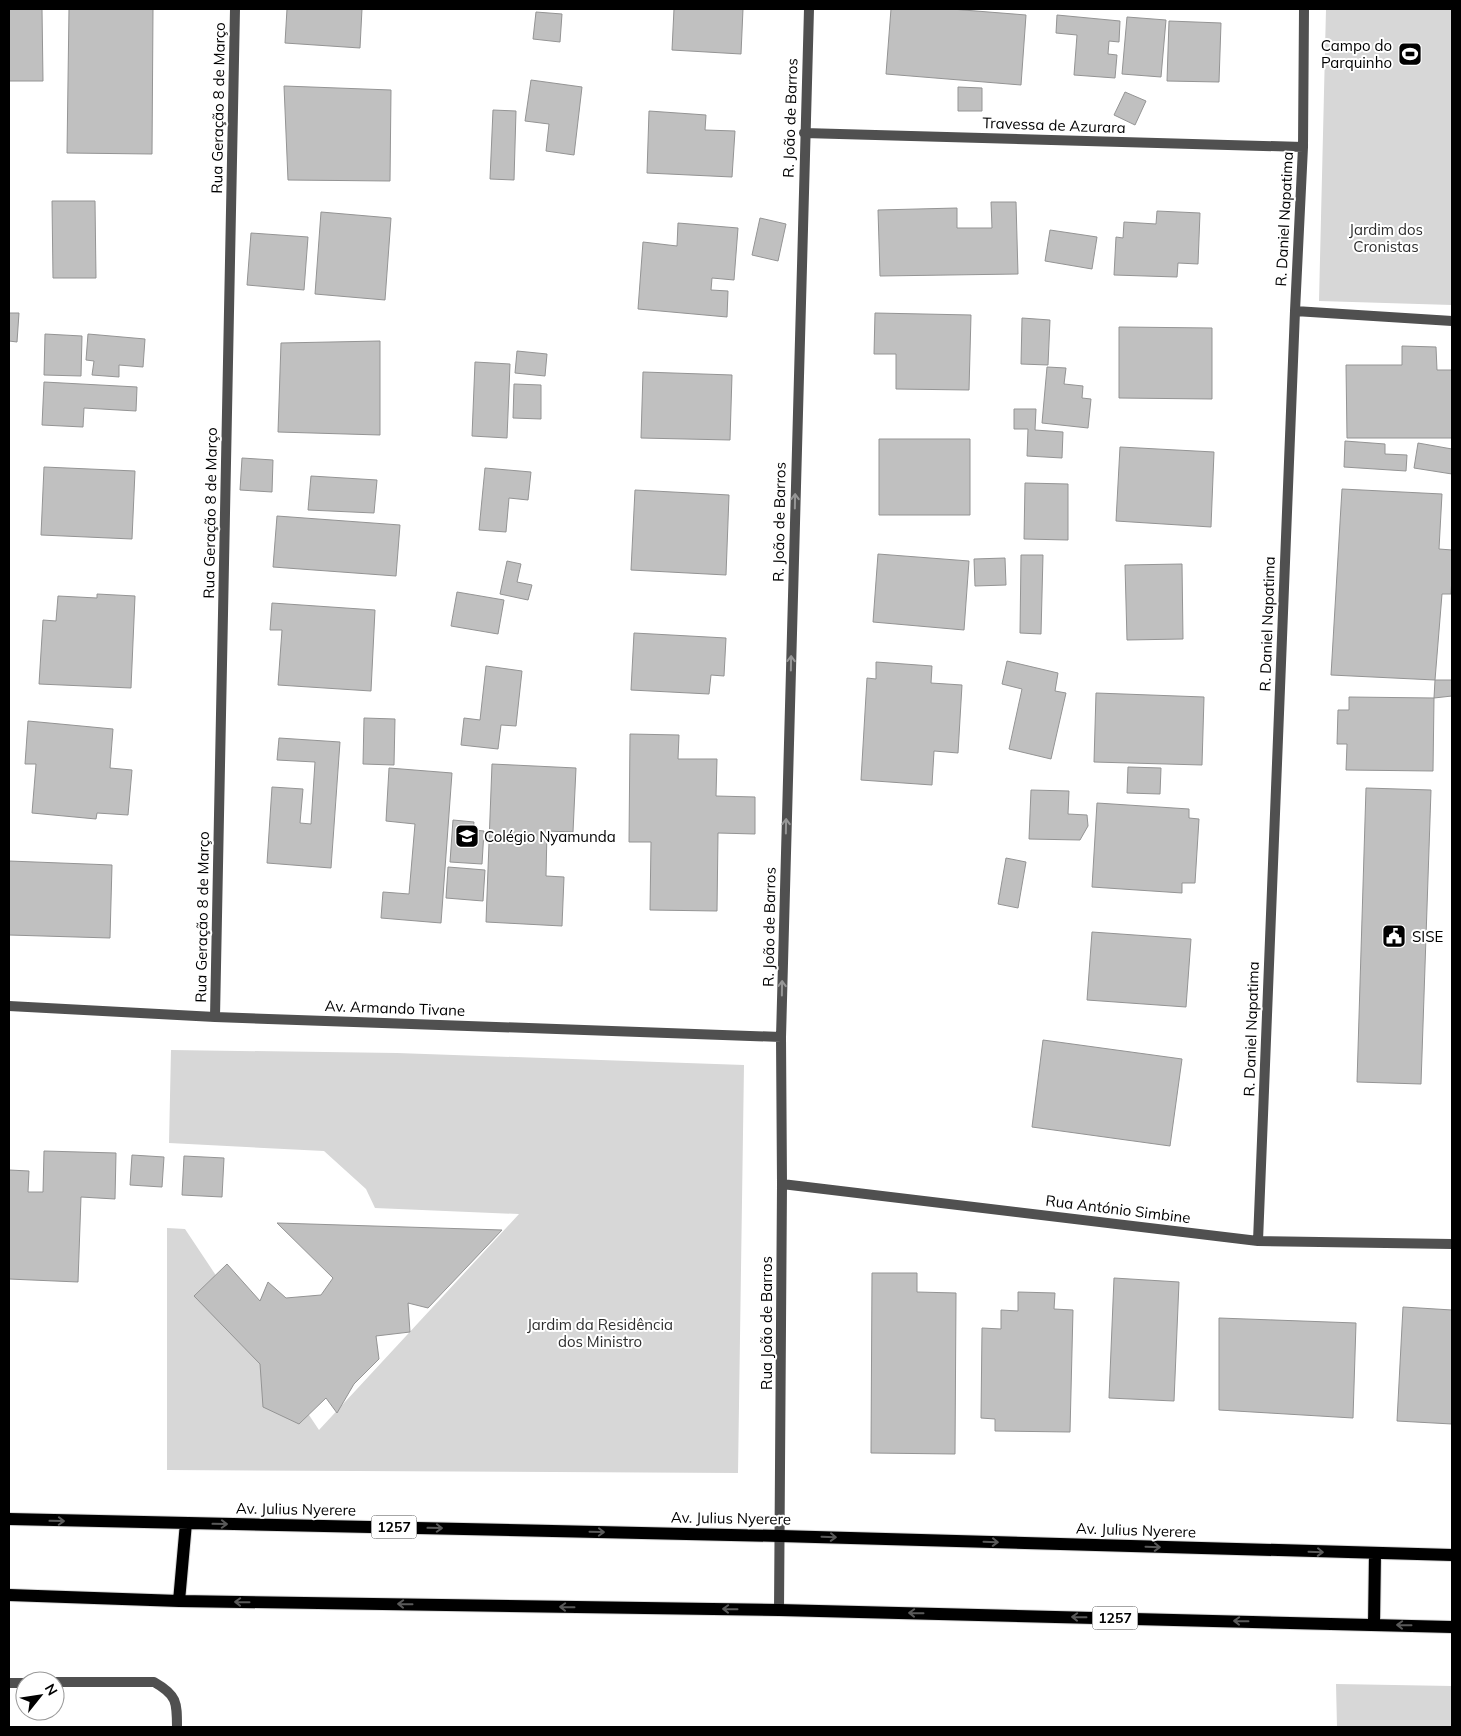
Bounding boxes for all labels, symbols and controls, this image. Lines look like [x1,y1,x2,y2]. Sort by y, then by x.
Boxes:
street label: Rua Geração 8 de Março [207,22,229,194]
place label: Campo do Parquinho [1321,36,1392,72]
sports icon: Campo do Parquinho [1397,41,1423,67]
street label: R. João de Barros [778,58,802,178]
street label: Travessa de Azurara [982,113,1126,137]
street label: R. Daniel Napatima [1271,151,1297,287]
park label: Jardim dos Cronistas [1349,220,1423,256]
street label: Rua Geração 8 de Março [199,427,221,599]
street label: R. João de Barros [768,462,790,582]
one-way arrow [790,493,800,510]
street label: R. Daniel Napatima [1255,556,1279,692]
one-way arrow [786,656,795,672]
one-way arrow [782,818,791,834]
school or university icon: Colégio Nyamunda [454,823,480,849]
place label: Colégio Nyamunda [484,827,616,846]
street label: Rua Geração 8 de Março [191,831,213,1003]
street label: R. João de Barros [758,867,780,987]
public building icon: SISE [1381,923,1407,949]
place label: SISE [1412,927,1444,946]
street label: R. Daniel Napatima [1239,961,1263,1097]
one-way arrow [777,981,787,997]
street label: Av. Armando Tivane [324,996,466,1020]
street label: Rua António Simbine [1044,1191,1192,1227]
street label: Rua João de Barros [757,1256,776,1390]
park label: Jardim da Residência dos Ministro [527,1315,673,1351]
street label: Av. Julius Nyerere [236,1498,356,1520]
street label: Av. Julius Nyerere [671,1507,791,1529]
road number: 1257 [372,1515,416,1538]
one-way arrow [49,1516,65,1525]
street label: Av. Julius Nyerere [1076,1518,1196,1542]
one-way arrow [212,1519,228,1528]
one-way arrow [426,1523,443,1533]
one-way arrow [589,1527,605,1536]
one-way arrow [820,1532,836,1542]
one-way arrow [982,1537,999,1547]
one-way arrow [1145,1542,1161,1552]
one-way arrow [1308,1547,1324,1556]
one-way arrow [235,1597,251,1607]
one-way arrow [397,1600,413,1609]
one-way arrow [560,1602,576,1612]
one-way arrow [722,1604,738,1614]
road number: 1257 [1092,1606,1138,1630]
one-way arrow [908,1608,924,1618]
one-way arrow [1071,1613,1087,1622]
one-way arrow [1233,1617,1249,1626]
one-way arrow [1396,1621,1412,1630]
north arrow [15,1671,65,1721]
text: N [41,1680,62,1699]

